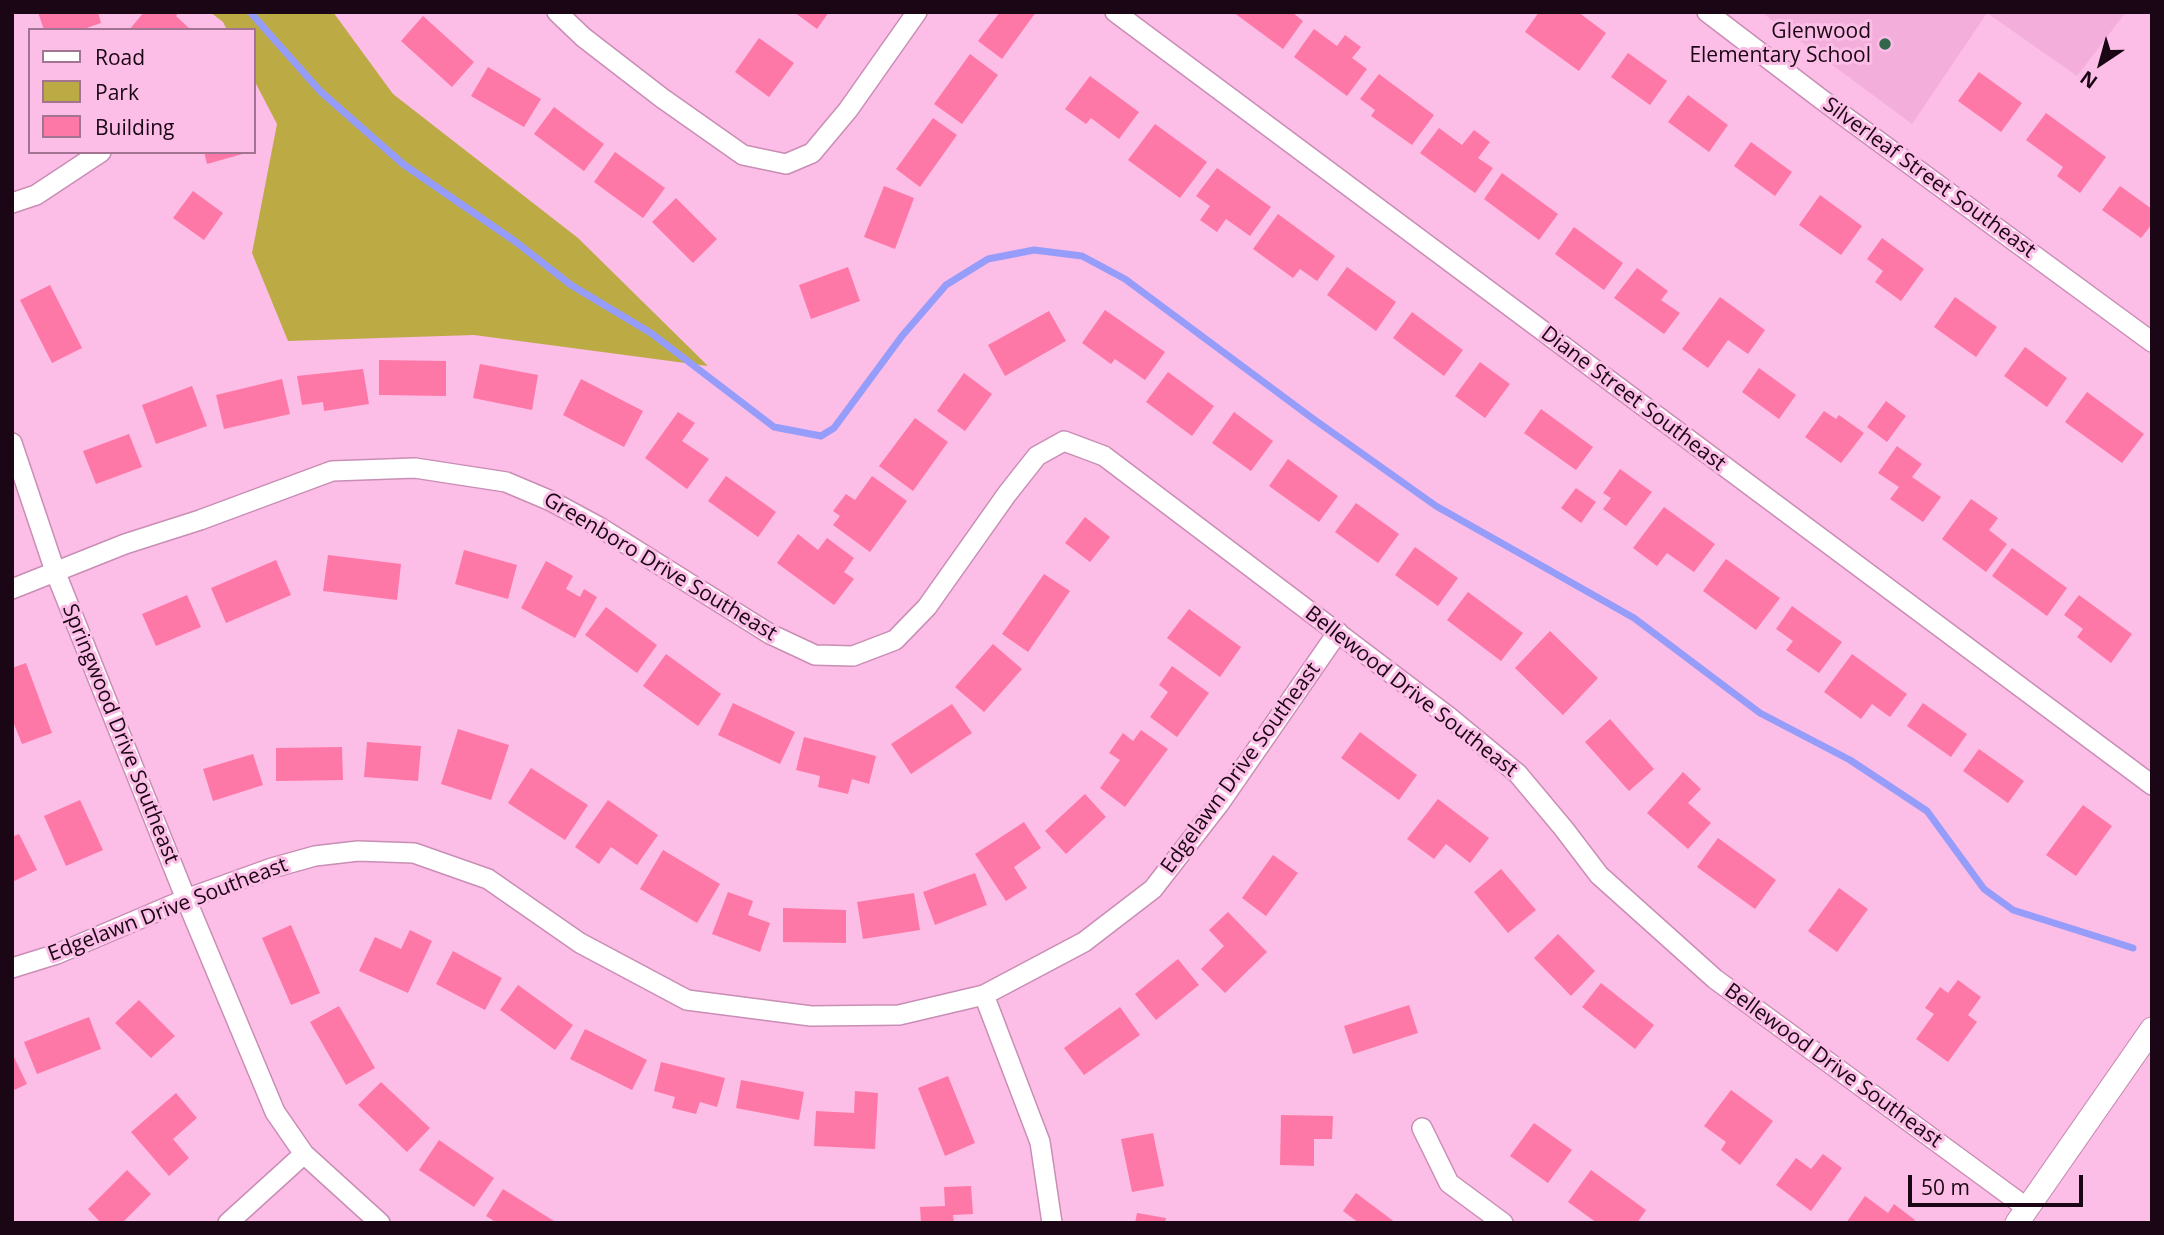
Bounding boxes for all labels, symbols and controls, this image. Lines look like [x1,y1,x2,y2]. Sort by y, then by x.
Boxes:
place label: Glenwood Elementary School [1689,19,1871,69]
legend [28,28,256,154]
north arrow [2066,28,2136,98]
marker: Glenwood Elementary School [1877,36,1893,52]
text: Road [95,43,145,71]
text: N [2075,65,2103,95]
text: Park [95,78,139,106]
street label: Silverleaf Street Southeast [1818,92,2040,264]
text: Building [95,113,174,141]
street label: Diane Street Southeast [1536,321,1730,477]
street label: Greenboro Drive Southeast [539,487,781,647]
street label: Springwood Drive Southeast [56,601,184,867]
street label: Bellewood Drive Southeast [1300,601,1522,783]
street label: Edgelawn Drive Southeast [1156,658,1326,878]
street label: Edgelawn Drive Southeast [45,853,291,967]
street label: Bellewood Drive Southeast [1719,979,1947,1153]
scale bar [1912,1162,2087,1206]
text: 50 m [1921,1173,1970,1201]

